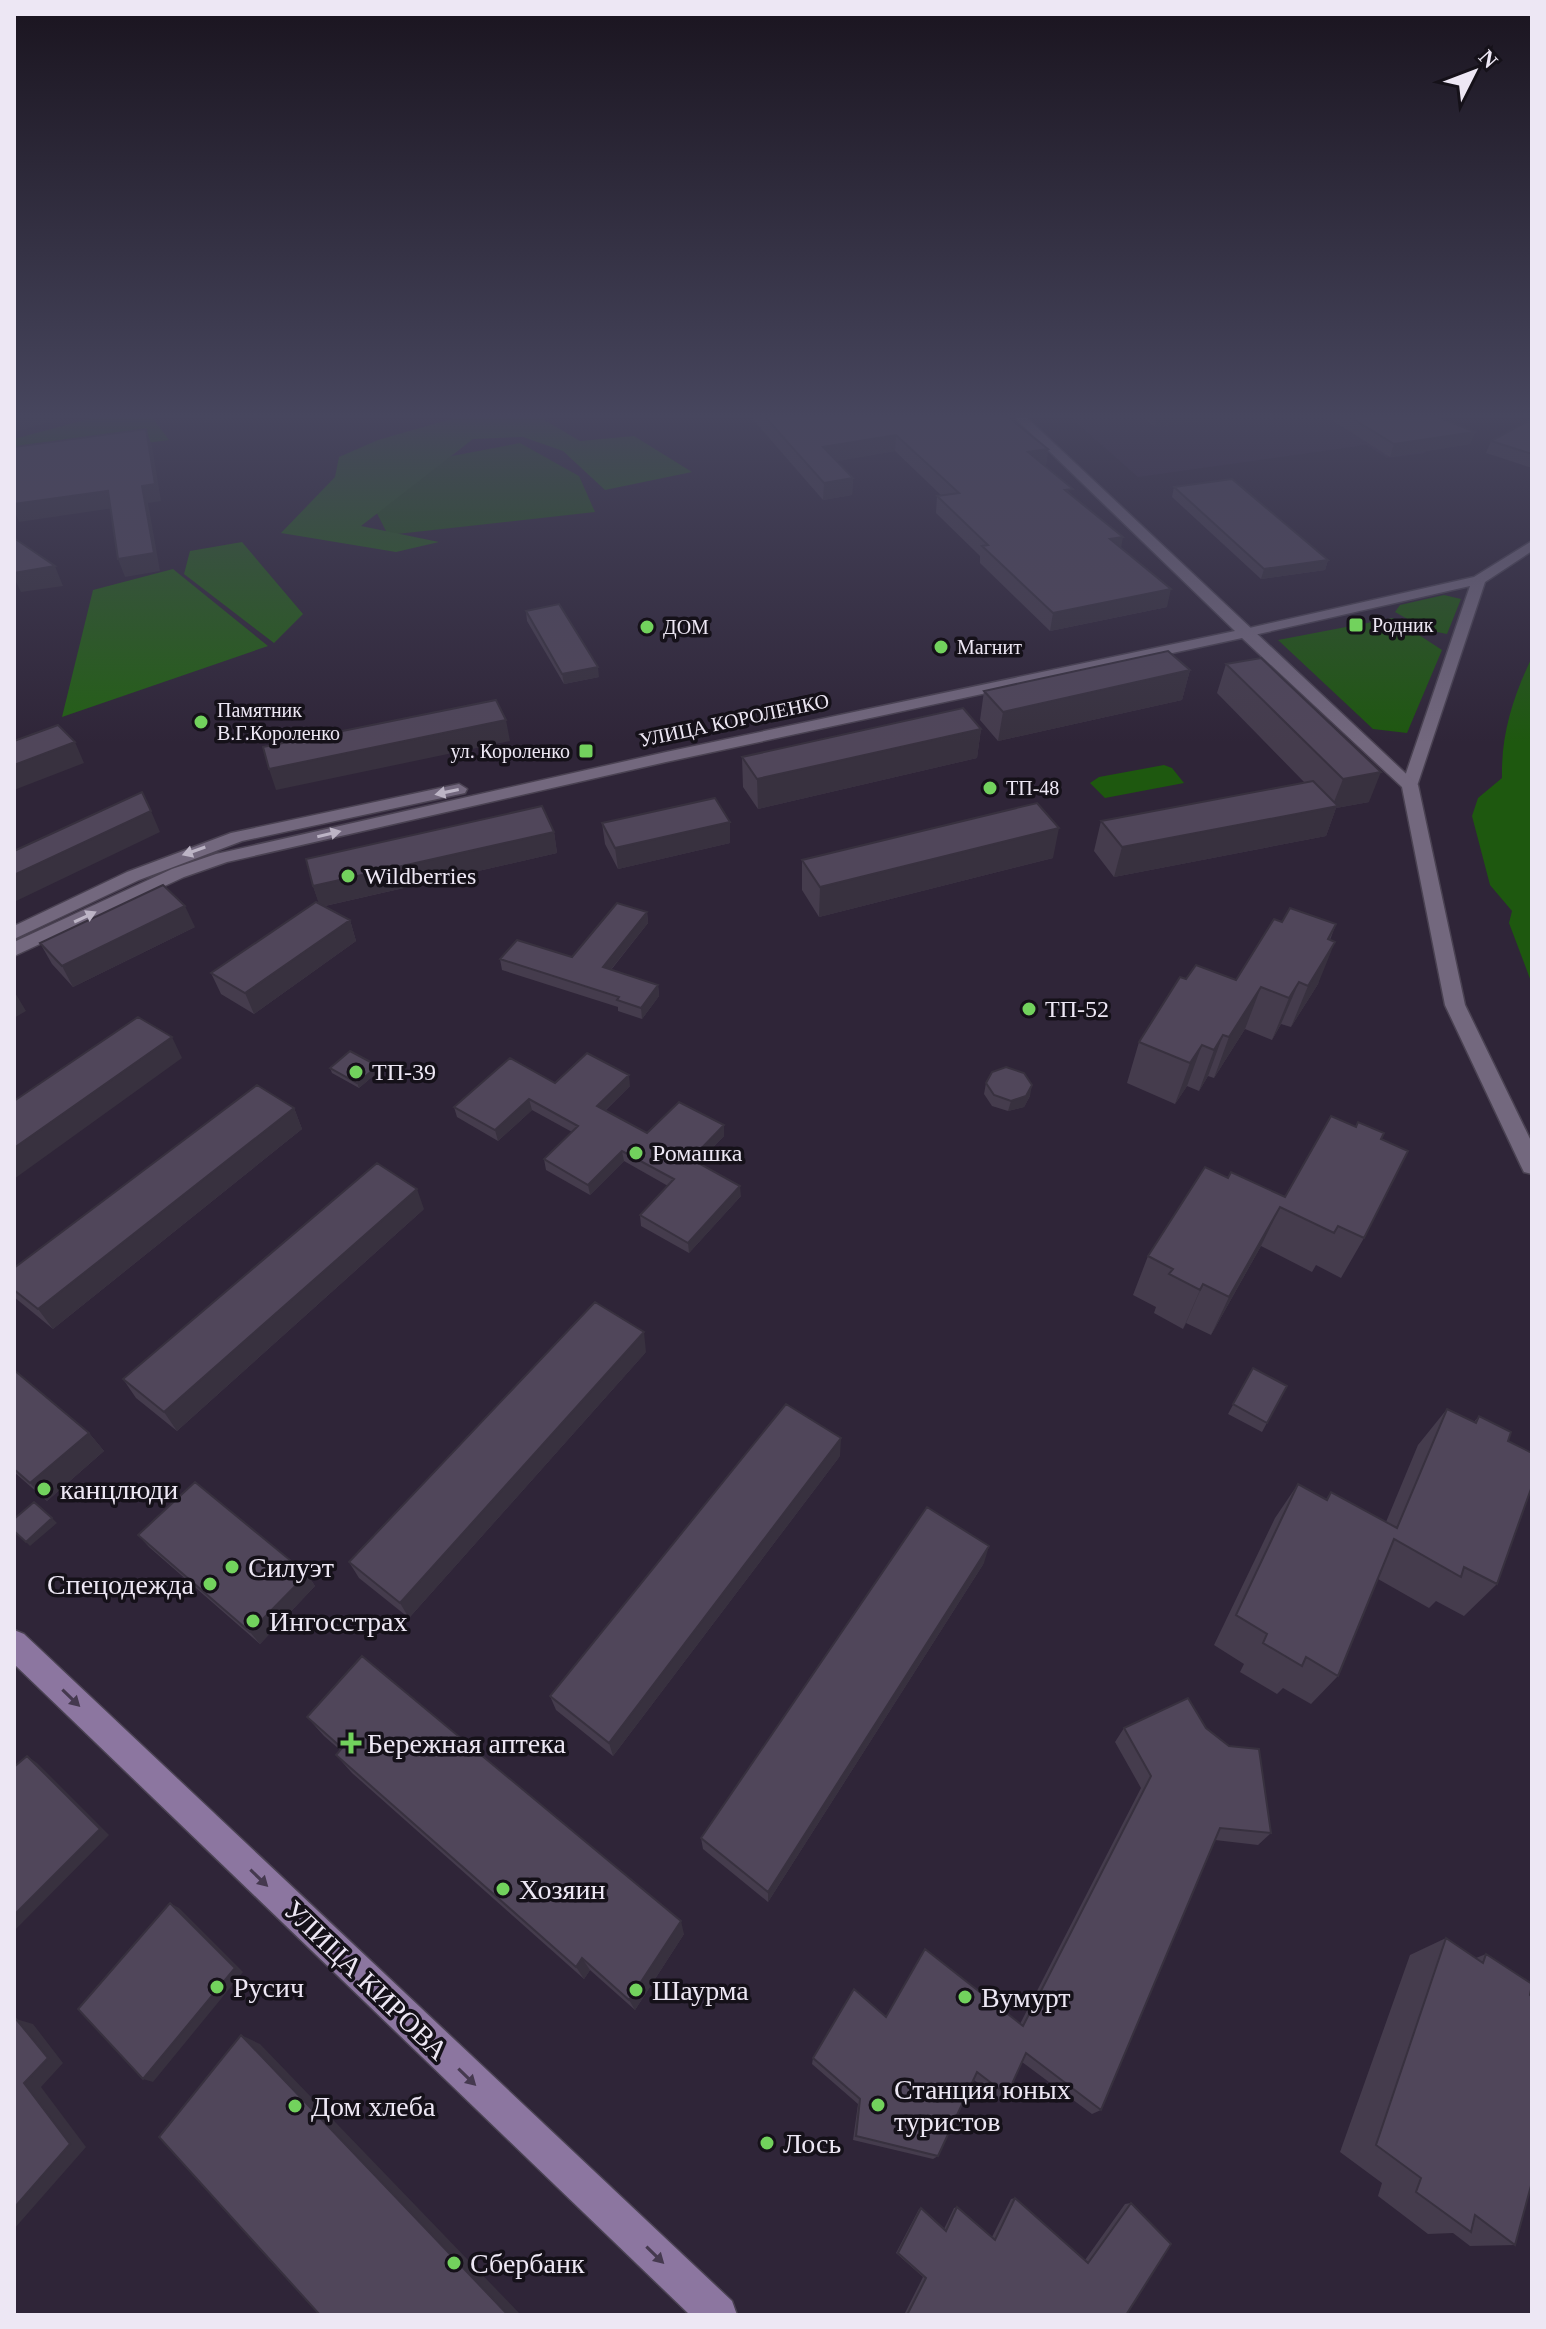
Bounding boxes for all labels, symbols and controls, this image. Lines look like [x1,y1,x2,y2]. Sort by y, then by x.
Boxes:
north arrow [1434,32,1514,112]
text: N [1474,45,1503,73]
place label: Родник [1372,614,1434,637]
place label: ДОМ [663,616,709,639]
marker: Родник [1347,616,1365,634]
marker: ДОМ [638,618,656,636]
place label: Магнит [957,636,1022,658]
marker: Магнит [932,638,950,656]
street label: УЛИЦА КОРОЛЕНКО [637,689,831,752]
place label: Памятник В.Г.Короленко [217,699,340,745]
marker: Памятник В.Г.Короленко [192,713,210,731]
place label: ул. Короленко [451,740,570,763]
marker: ул. Короленко [577,742,595,760]
place label: ТП-48 [1006,777,1059,799]
marker: ТП-48 [981,779,999,797]
one-way arrow [434,786,459,799]
one-way arrow [317,827,342,840]
one-way arrow [182,846,206,858]
place label: Wildberries [364,863,476,889]
marker: Wildberries [339,867,357,885]
one-way arrow [73,910,96,924]
place label: ТП-52 [1045,996,1109,1022]
marker: ТП-52 [1020,1000,1038,1018]
place label: ТП-39 [372,1059,436,1085]
marker: ТП-39 [347,1063,365,1081]
place label: Ромашка [652,1140,743,1166]
marker: Ромашка [627,1144,645,1162]
place label: канцлюди [60,1474,178,1505]
marker: канцлюди [35,1480,53,1498]
place label: Силуэт [248,1552,334,1583]
marker: Силуэт [223,1558,241,1576]
place label: Спецодежда [47,1569,195,1600]
marker: Спецодежда [201,1575,219,1593]
place label: Ингосстрах [269,1606,408,1637]
marker: Ингосстрах [244,1612,262,1630]
one-way arrow [61,1689,80,1707]
place label: Бережная аптека [367,1728,566,1759]
marker: Бережная аптека [342,1734,360,1752]
one-way arrow [249,1868,268,1886]
place label: Хозяин [519,1874,605,1905]
marker: Хозяин [494,1880,512,1898]
street label: УЛИЦА КИРОВА [278,1894,455,2067]
place label: Русич [233,1972,304,2003]
place label: Шаурма [652,1975,749,2006]
marker: Русич [208,1978,226,1996]
marker: Шаурма [627,1981,645,1999]
place label: Вумурт [981,1982,1071,2013]
marker: Вумурт [956,1988,974,2006]
one-way arrow [457,2067,476,2085]
place label: Станция юных туристов [894,2074,1071,2137]
place label: Дом хлеба [311,2091,436,2122]
marker: Станция юных туристов [869,2096,887,2114]
marker: Дом хлеба [286,2097,304,2115]
place label: Лось [783,2128,841,2159]
marker: Лось [758,2134,776,2152]
one-way arrow [646,2246,665,2264]
place label: Сбербанк [470,2248,585,2279]
marker: Сбербанк [445,2254,463,2272]

